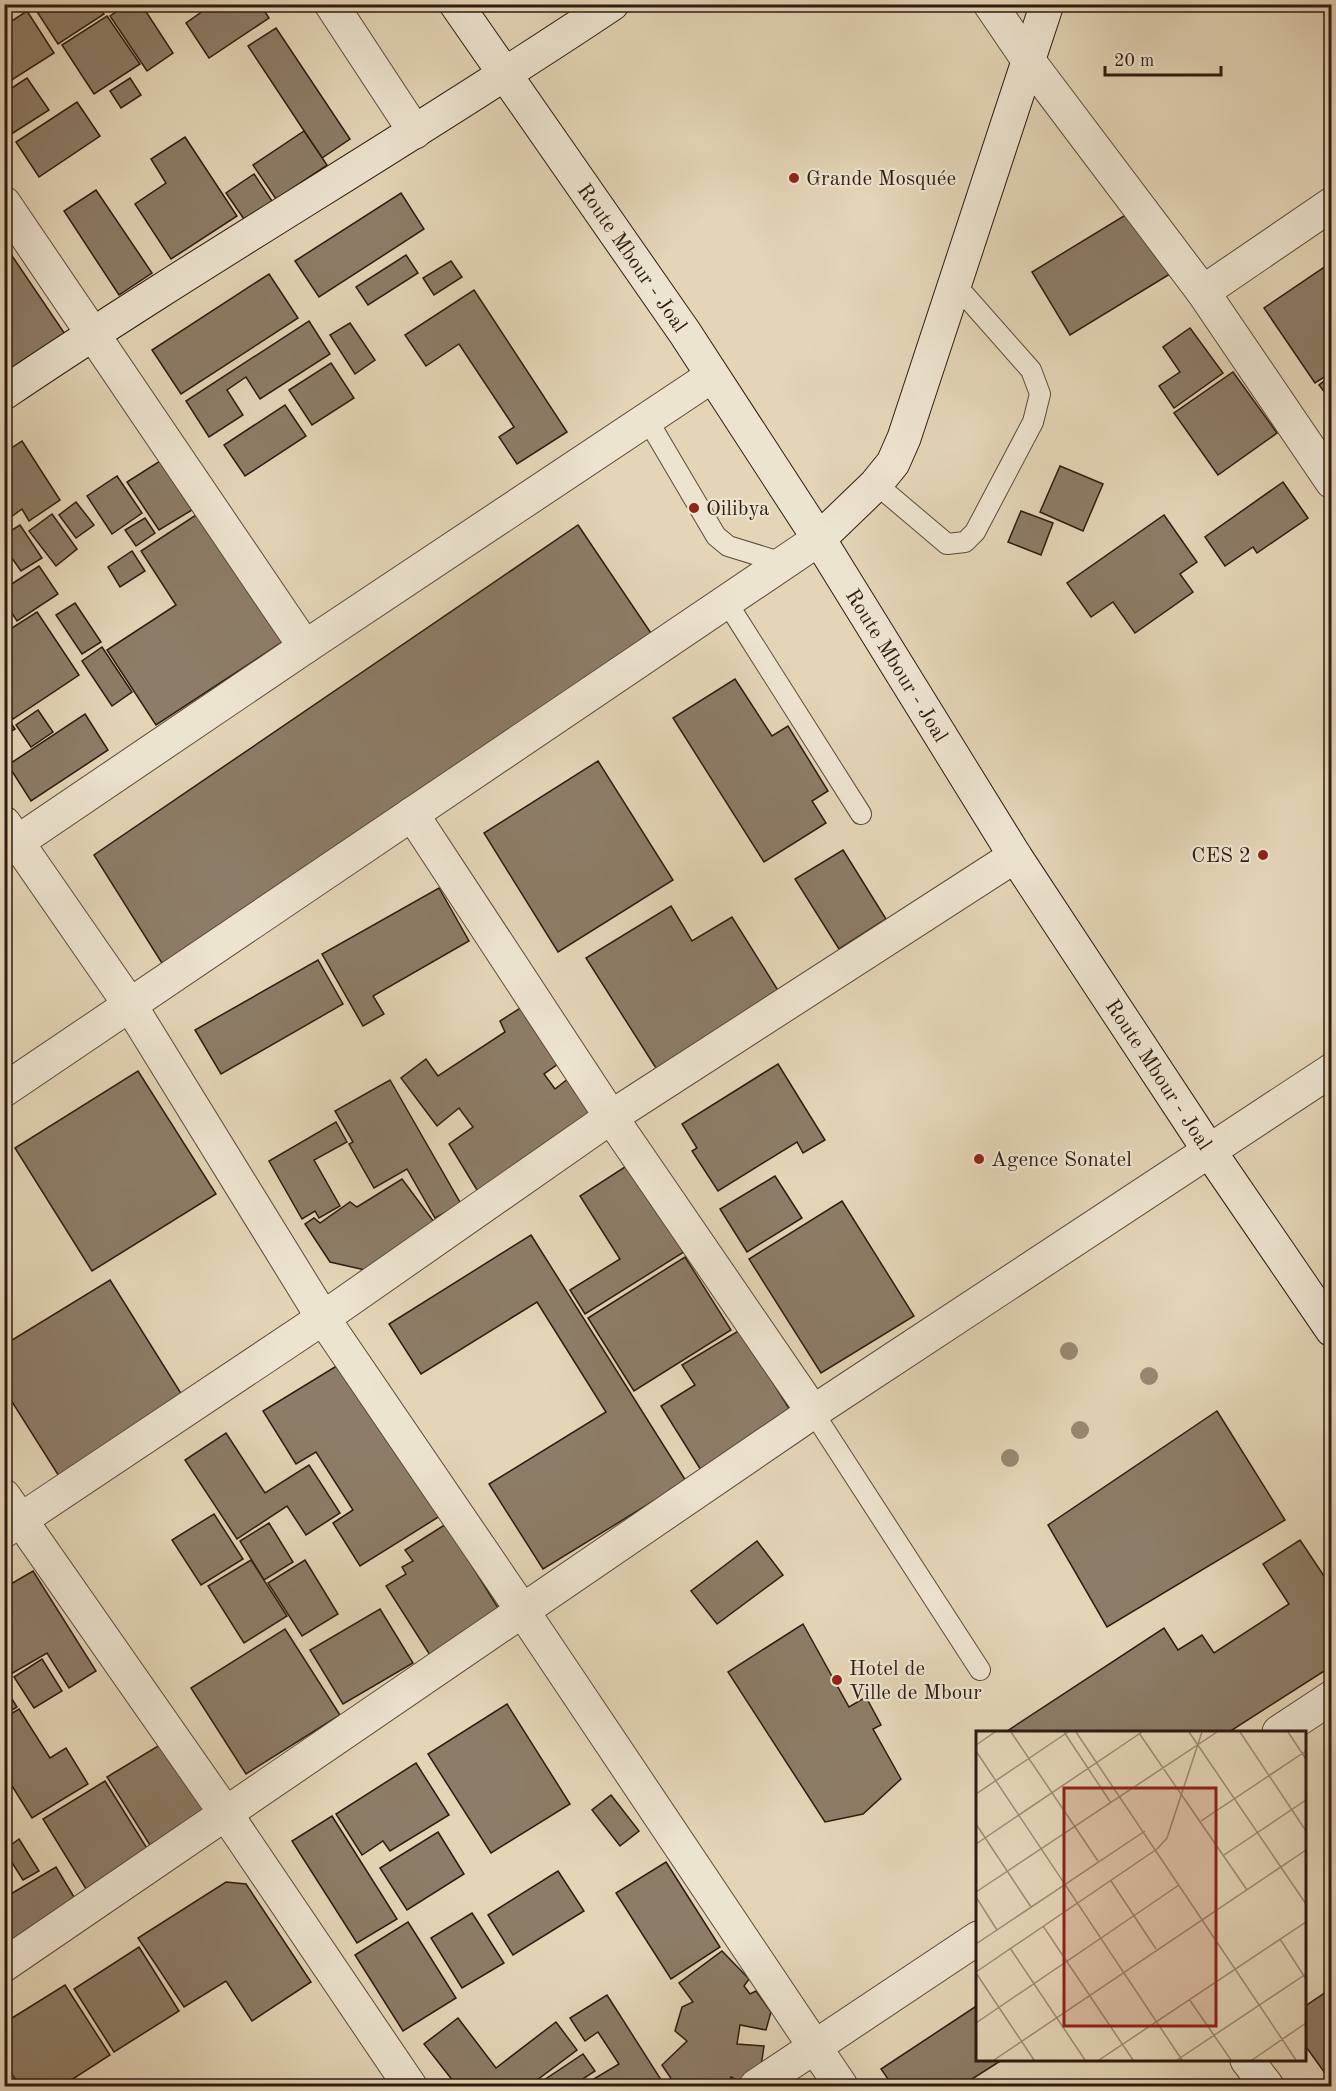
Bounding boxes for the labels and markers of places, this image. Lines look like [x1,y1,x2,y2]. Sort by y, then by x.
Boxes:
place label: Grande Mosquée [806,169,956,190]
marker: Grande Mosquée [787,171,801,185]
place label: Oilibya [706,499,769,520]
marker: Oilibya [687,501,701,515]
place label: CES 2 [1191,846,1251,867]
marker: CES 2 [1256,848,1270,862]
place label: Agence Sonatel [991,1150,1132,1171]
marker: Agence Sonatel [972,1152,986,1166]
place label: Hotel de Ville de Mbour [849,1659,982,1704]
marker: Hotel de Ville de Mbour [830,1673,844,1687]

